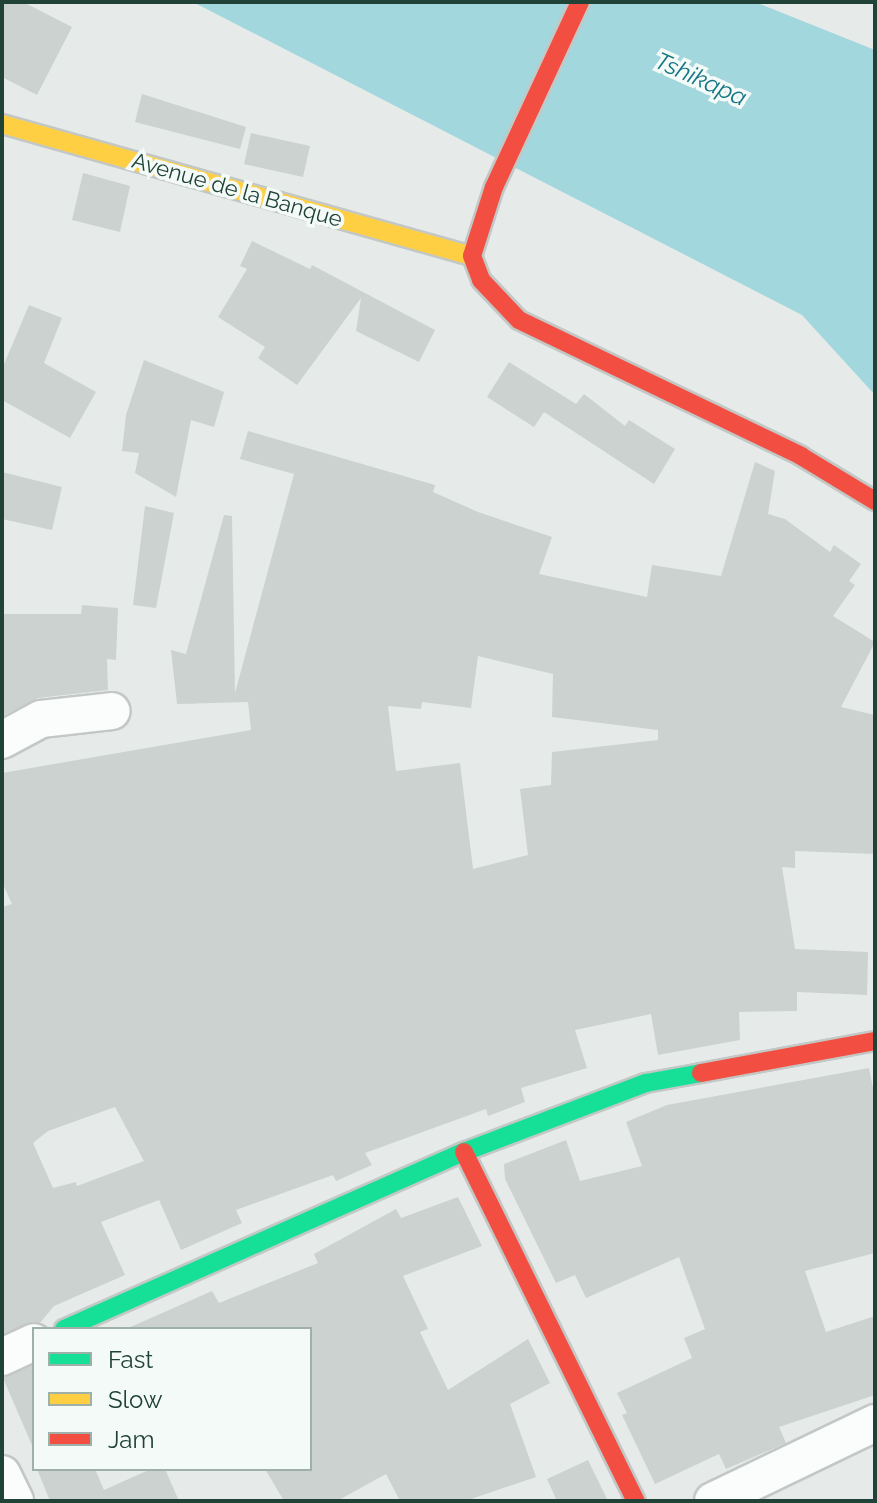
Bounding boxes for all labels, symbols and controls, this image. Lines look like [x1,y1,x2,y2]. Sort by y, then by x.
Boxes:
water label: Tshikapa [651,46,751,112]
street label: Avenue de la Banque [129,147,345,233]
legend [32,1327,312,1471]
text: Fast [108,1345,153,1374]
text: Slow [108,1385,162,1414]
text: Jam [108,1425,154,1454]

